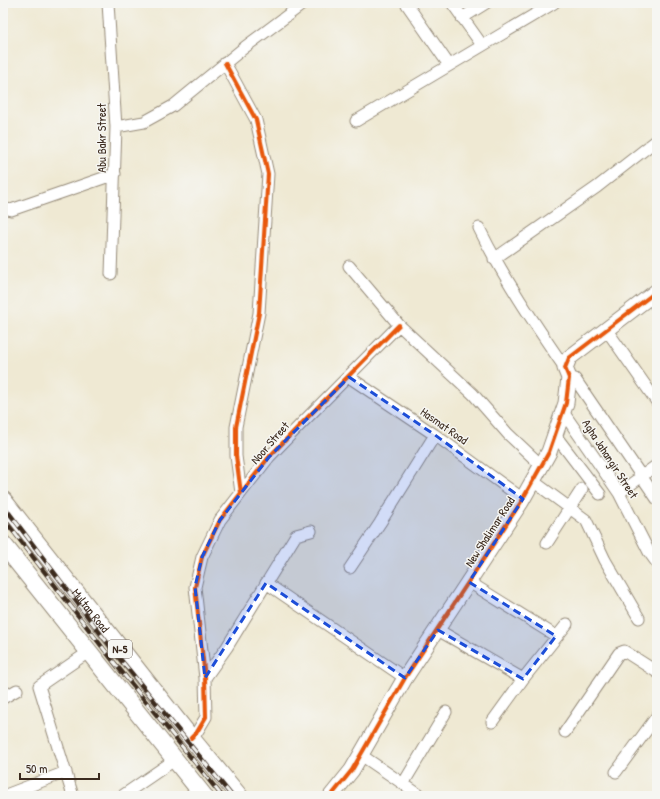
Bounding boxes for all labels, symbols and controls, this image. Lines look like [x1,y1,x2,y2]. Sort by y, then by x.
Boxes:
street label: Abu Bakr Street [93,102,110,173]
street label: Hasmat Road [417,403,472,448]
street label: Agha Jahangir Street [578,416,643,502]
street label: Noor Street [246,417,293,468]
street label: New Shalimar Road [461,493,519,570]
street label: Multan Road [68,585,114,636]
road number: N-5 [108,640,132,658]
scale bar [20,755,99,781]
text: 50 m [26,760,47,777]

